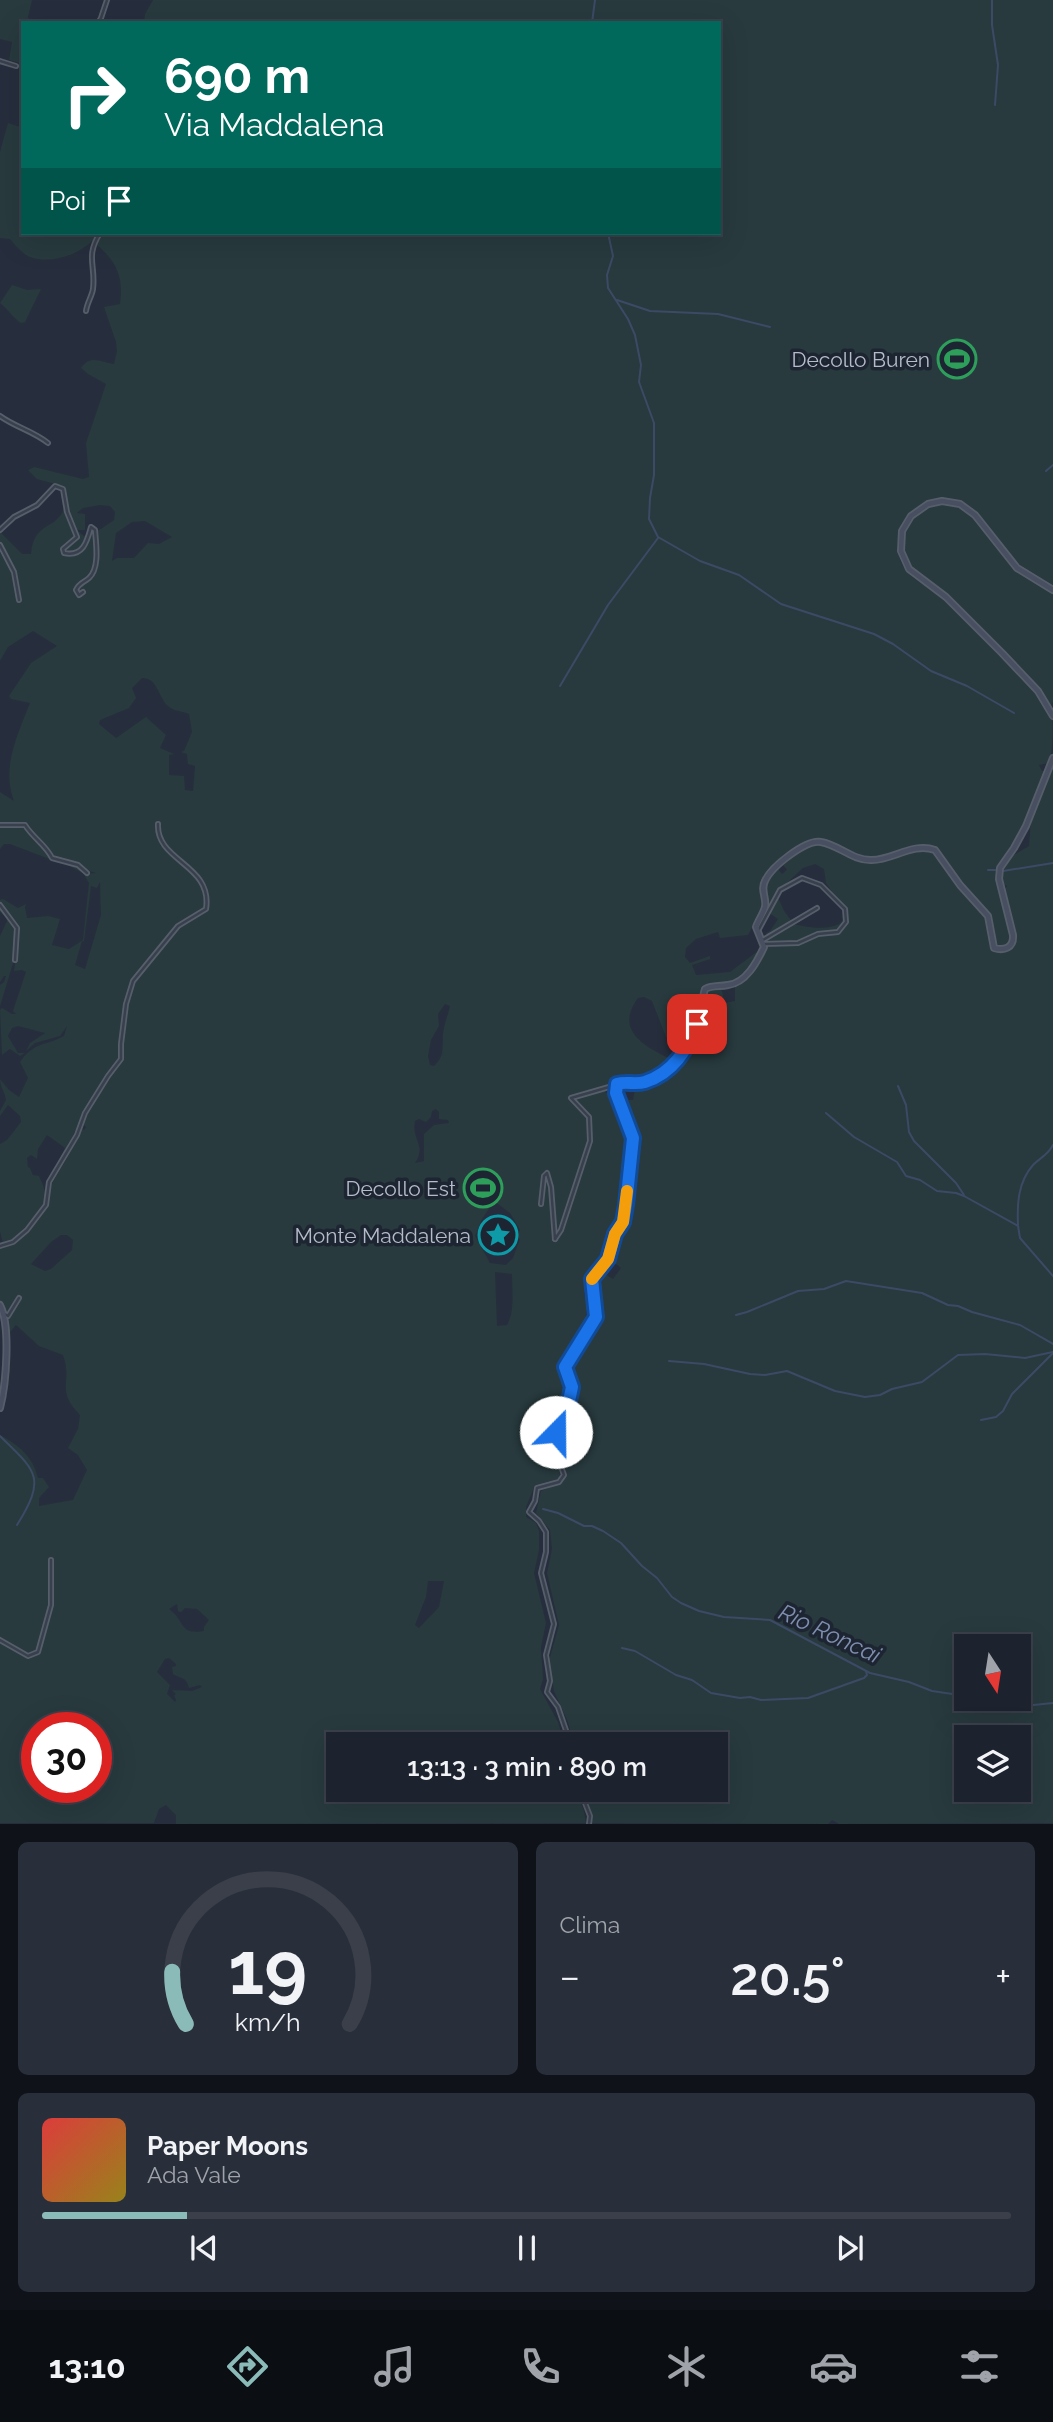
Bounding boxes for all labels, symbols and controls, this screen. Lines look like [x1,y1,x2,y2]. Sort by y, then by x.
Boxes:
text: 690 m [164,47,310,104]
icon: right [49,49,140,140]
text: Via Maddalena [164,106,384,143]
icon: arrive [100,182,138,220]
text: Poi [49,186,86,216]
sports icon: Decollo Buren [936,338,978,380]
place label: Decollo Buren [791,347,930,372]
pin [667,994,727,1054]
icon: arrive [678,1005,716,1043]
sports icon: Decollo Est [462,1167,504,1209]
place label: Decollo Est [346,1176,456,1201]
place icon: Monte Maddalena [477,1214,519,1256]
place label: Monte Maddalena [295,1223,471,1248]
position arrow [519,1395,593,1469]
water label: Rio Roncai [775,1598,886,1669]
north arrow [954,1634,1031,1712]
map controls [954,1634,1031,1802]
speed limit sign: 30 [21,1712,112,1803]
button: layers [954,1725,1031,1802]
text: 13:13 · 3 min · 890 m [407,1752,647,1782]
text: Clima [560,1911,620,1938]
text: 19 [228,1927,307,2012]
text: 20.5° [730,1946,845,2007]
text: − [560,1954,580,1999]
text: + [995,1954,1011,1999]
text: km/h [235,2007,301,2037]
text: Paper Moons [147,2131,308,2161]
text: Ada Vale [147,2161,241,2188]
icon: previous [185,2229,223,2267]
icon: pause [508,2229,546,2267]
icon: next [831,2229,869,2267]
icon: directions [223,2342,272,2391]
icon: music [370,2342,419,2391]
icon: phone [516,2342,565,2391]
icon: climate [662,2342,711,2391]
icon: car [809,2342,858,2391]
icon: filters [955,2342,1004,2391]
text: 13:10 [49,2348,126,2385]

